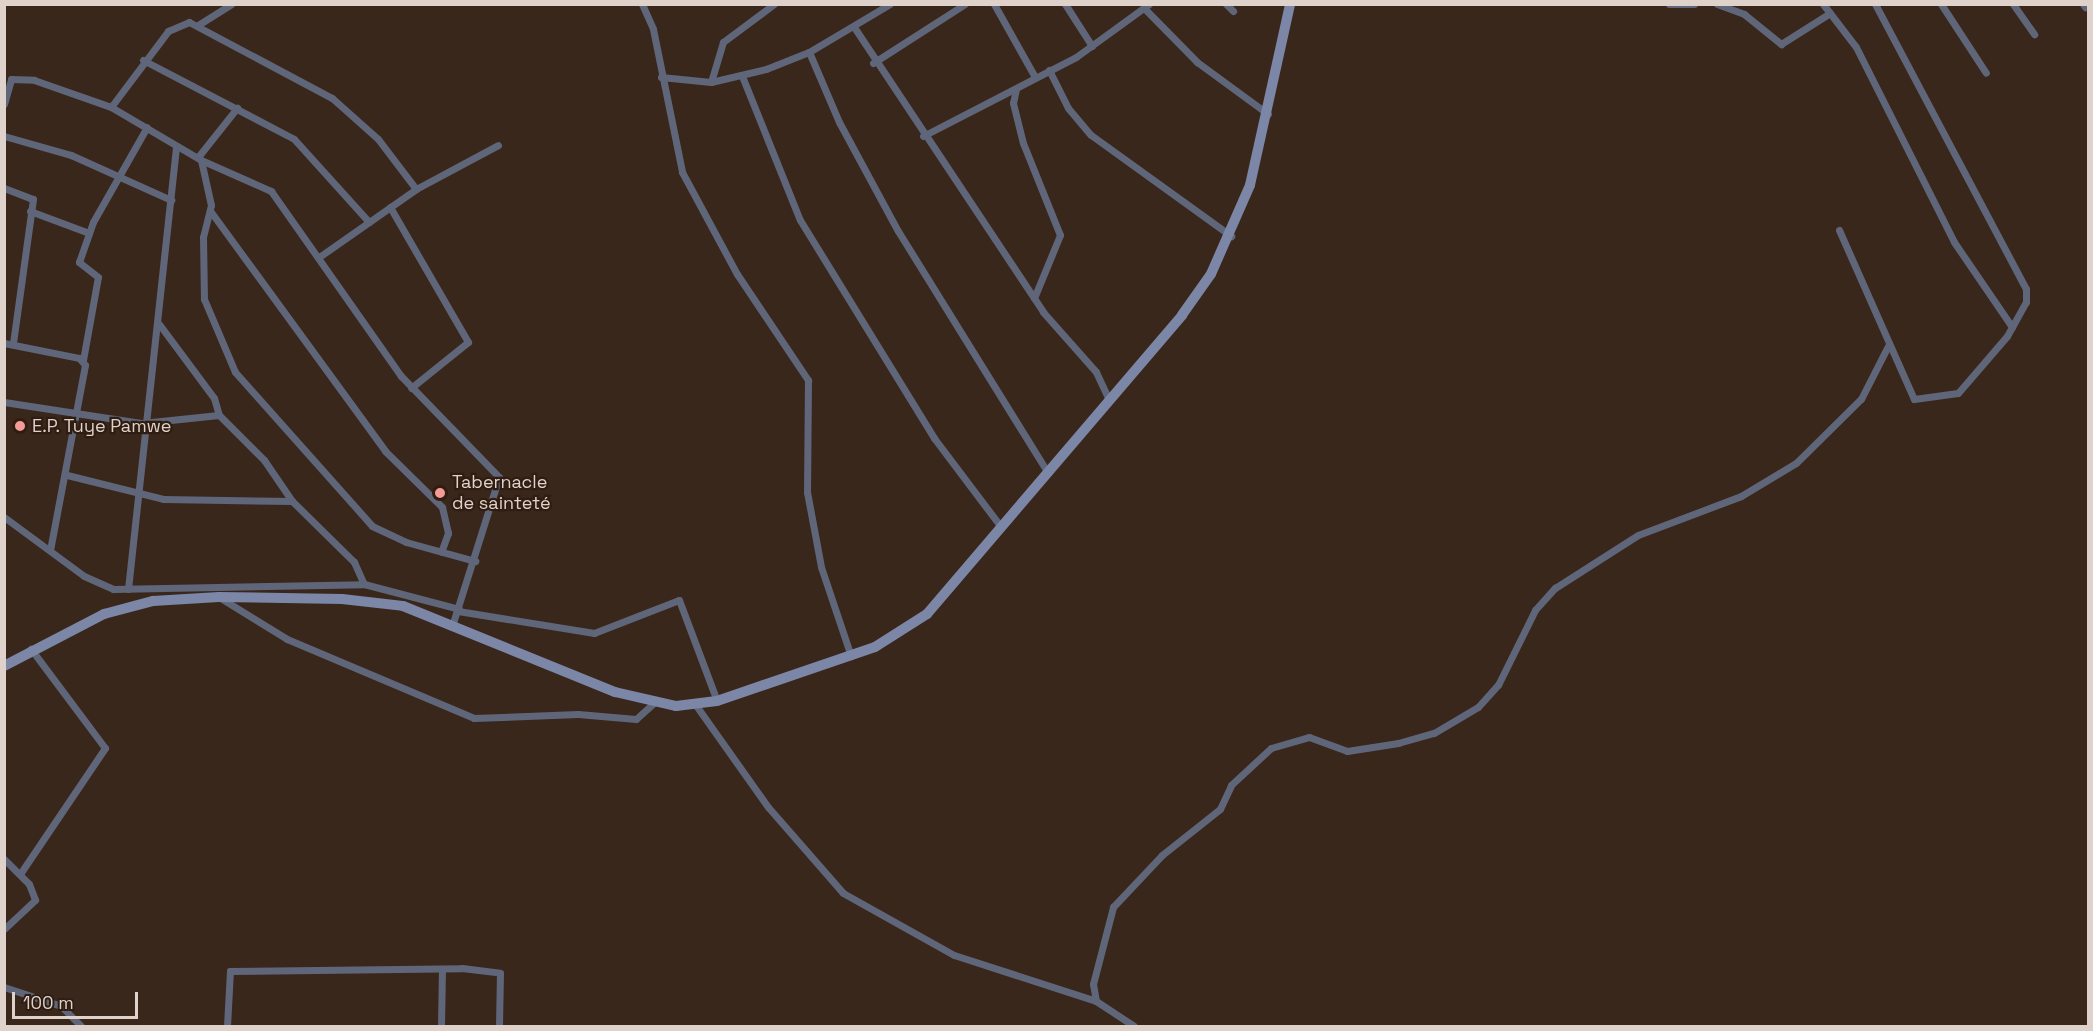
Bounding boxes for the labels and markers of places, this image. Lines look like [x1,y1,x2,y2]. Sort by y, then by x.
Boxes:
place label: E.P. Tuye Pamwe [32,415,172,437]
marker: E.P. Tuye Pamwe [13,419,27,433]
place label: Tabernacle de sainteté [452,472,551,514]
marker: Tabernacle de sainteté [433,486,447,500]

